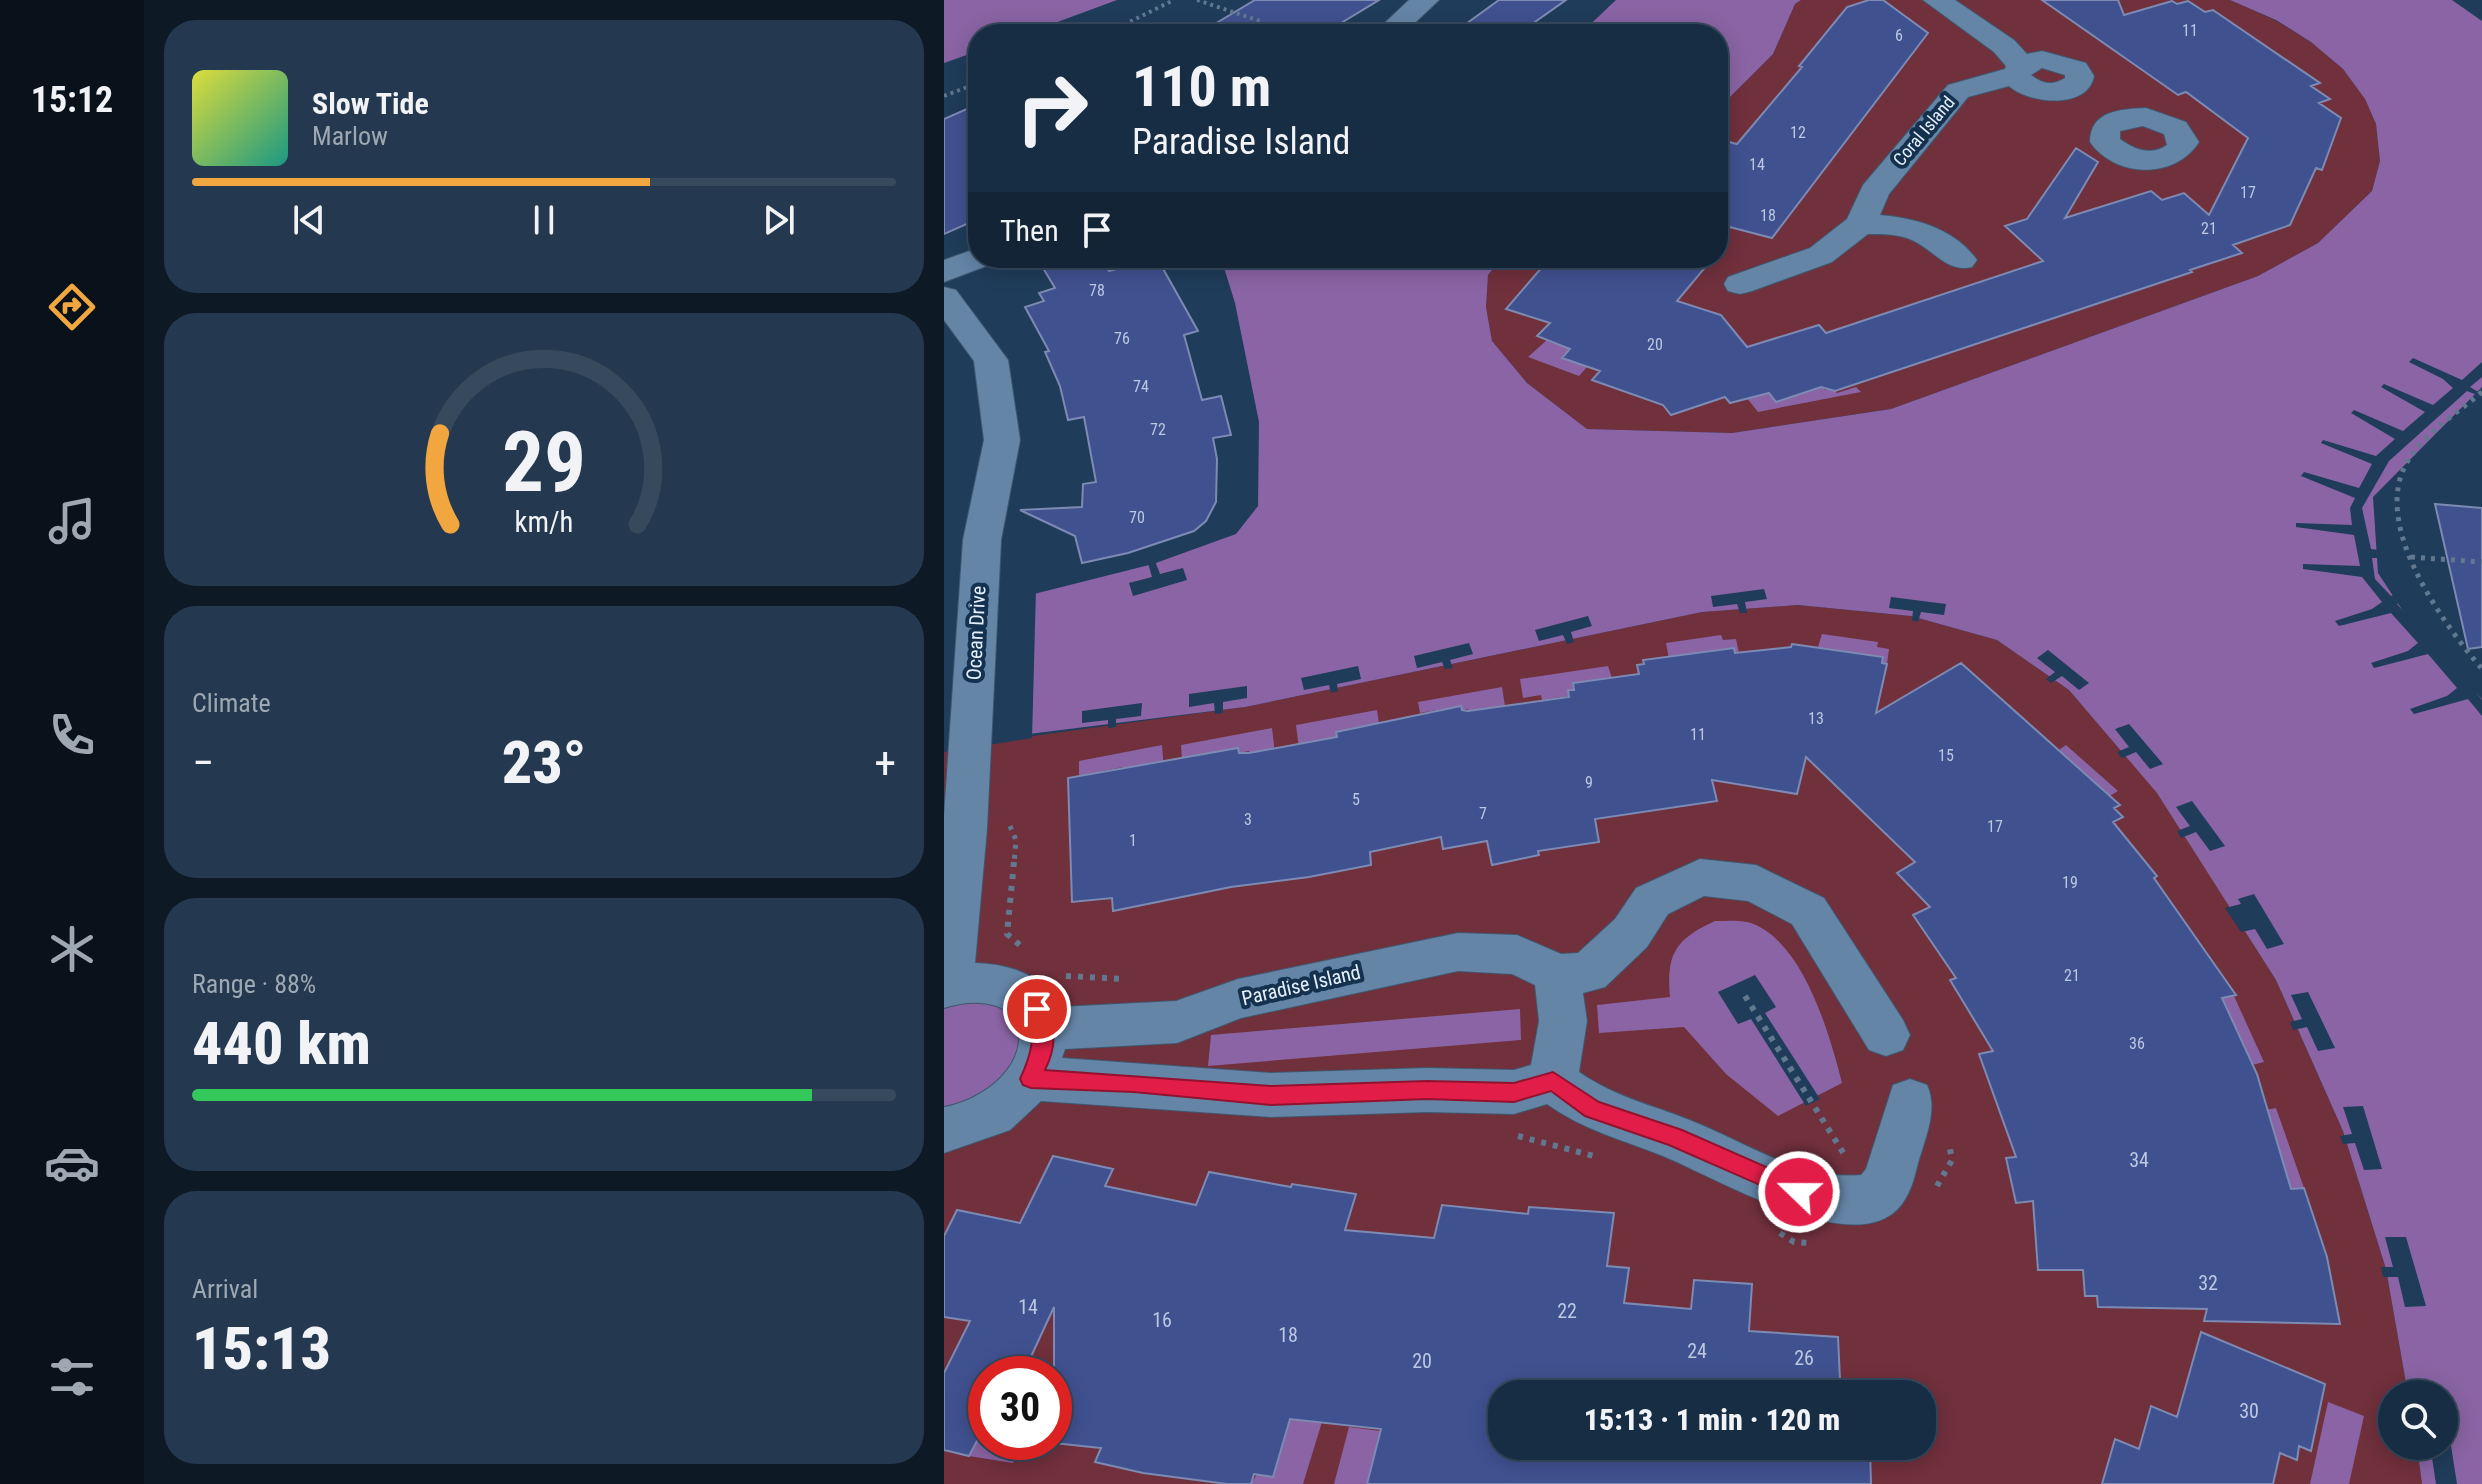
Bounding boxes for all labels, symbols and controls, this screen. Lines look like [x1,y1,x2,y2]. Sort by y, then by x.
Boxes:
house number: 11 [2182,21,2198,40]
house number: 6 [1895,26,1903,45]
text: 110 m [1132,54,1271,120]
icon: right [1000,56,1104,160]
text: 15:12 [31,79,113,121]
text: Slow Tide [312,86,429,121]
street label: Coral Island [1888,92,1959,170]
text: Marlow [312,121,388,151]
text: Paradise Island [1132,121,1350,163]
house number: 12 [1790,123,1806,142]
house number: 14 [1749,155,1765,174]
house number: 17 [2240,183,2256,202]
icon: previous [287,198,331,242]
icon: pause [522,198,566,242]
icon: next [757,198,801,242]
house number: 18 [1760,206,1776,225]
icon: arrive [1075,208,1119,252]
text: Then [1000,213,1059,248]
house number: 21 [2201,219,2217,238]
icon: directions [44,279,100,335]
house number: 78 [1089,281,1105,300]
house number: 76 [1114,329,1130,348]
house number: 20 [1647,335,1663,354]
house number: 74 [1133,377,1149,396]
text: 29 [502,414,586,511]
house number: 72 [1150,420,1166,439]
icon: music [44,493,100,549]
text: km/h [515,505,573,539]
house number: 70 [1129,508,1145,527]
street label: Ocean Drive [962,585,990,681]
text: Climate [192,688,271,718]
icon: phone [44,707,100,763]
house number: 13 [1808,709,1824,728]
house number: 11 [1690,725,1706,744]
text: 23° [502,727,586,798]
text: − [192,737,214,789]
text: + [874,737,896,789]
house number: 15 [1938,746,1954,765]
house number: 9 [1585,773,1593,792]
house number: 5 [1352,790,1360,809]
house number: 7 [1479,804,1487,823]
house number: 3 [1244,810,1252,829]
house number: 17 [1987,817,2003,836]
house number: 1 [1129,831,1137,850]
house number: 19 [2062,873,2078,892]
icon: climate [44,921,100,977]
street label: Paradise Island [1239,960,1363,1010]
house number: 21 [2064,966,2080,985]
text: Range · 88% [192,969,316,999]
pin [1003,975,1071,1043]
icon: arrive [1015,987,1059,1031]
text: 440 km [192,1008,371,1079]
house number: 36 [2129,1034,2145,1053]
icon: car [44,1135,100,1191]
house number: 34 [2129,1148,2149,1172]
position arrow [1757,1150,1841,1234]
house number: 32 [2198,1271,2218,1295]
text: Arrival [192,1274,258,1304]
house number: 14 [1018,1295,1038,1319]
house number: 22 [1557,1299,1577,1323]
house number: 16 [1152,1308,1172,1332]
text: 15:13 [192,1313,331,1384]
house number: 18 [1278,1323,1298,1347]
house number: 24 [1687,1339,1707,1363]
house number: 26 [1794,1346,1814,1370]
icon: filters [44,1349,100,1405]
house number: 20 [1412,1349,1432,1373]
speed limit sign: 30 [968,1356,1072,1460]
map controls [2378,1380,2458,1460]
button: search [2378,1380,2458,1460]
house number: 30 [2239,1399,2259,1423]
text: 15:13 · 1 min · 120 m [1584,1402,1840,1437]

